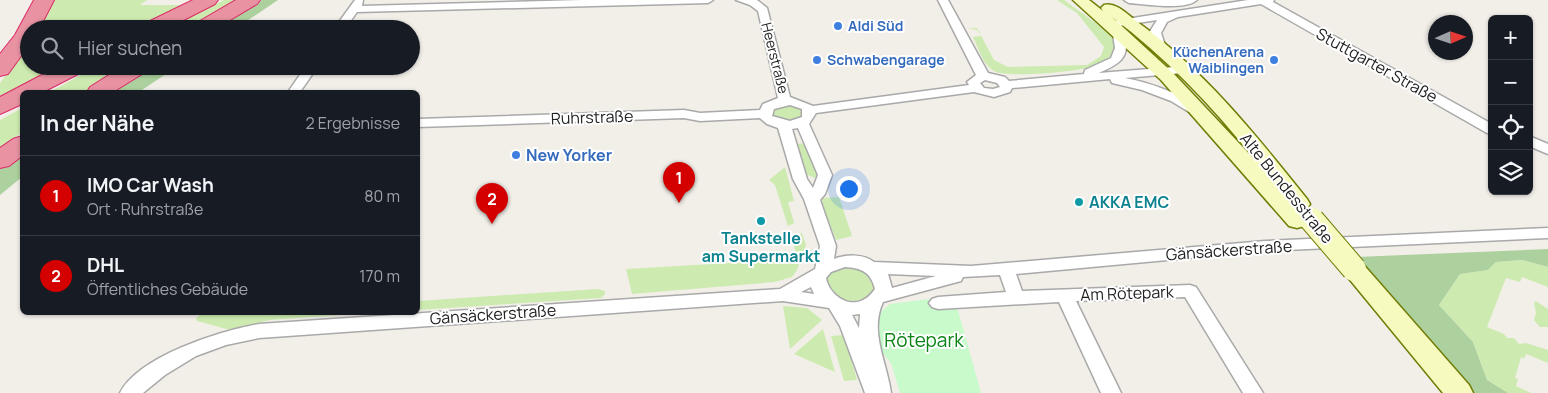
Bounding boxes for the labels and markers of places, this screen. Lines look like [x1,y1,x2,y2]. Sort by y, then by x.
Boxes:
place label: Aldi Süd [848,16,903,35]
marker: Aldi Süd [832,20,844,32]
place label: KüchenArena Waiblingen [1173,42,1264,77]
place label: Schwabengarage [827,50,945,69]
marker: Schwabengarage [811,54,823,66]
marker: KüchenArena Waiblingen [1268,54,1280,66]
place label: New Yorker [526,144,612,166]
marker: New Yorker [510,149,522,161]
pin: 1 [663,162,695,203]
pin: 2 [476,183,508,224]
place label: AKKA EMC [1089,191,1169,213]
marker: AKKA EMC [1073,196,1085,208]
marker: Tankstelle am Supermarkt [755,215,767,227]
place label: Tankstelle am Supermarkt [702,227,820,267]

